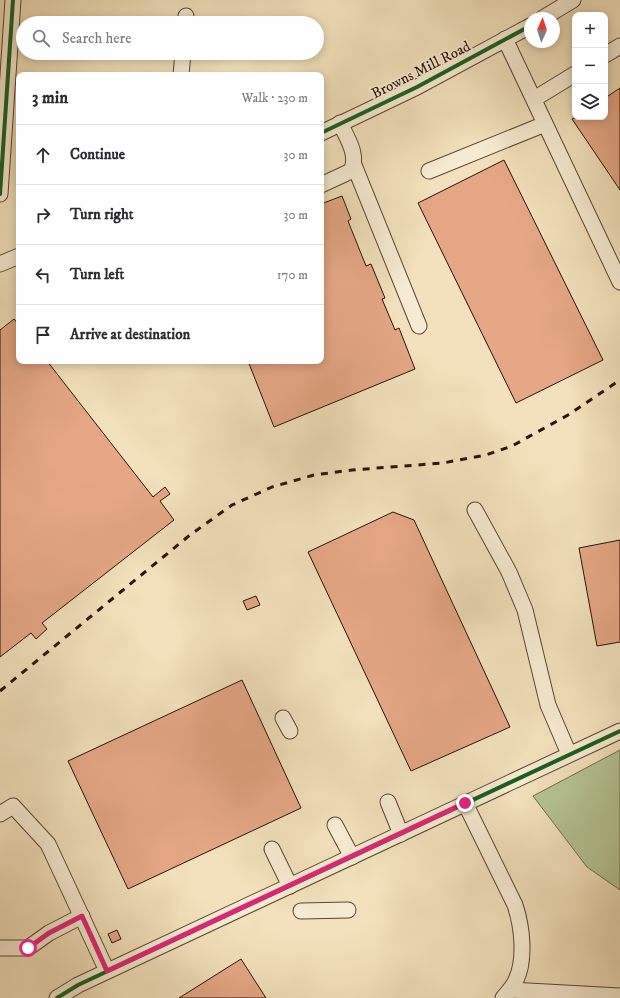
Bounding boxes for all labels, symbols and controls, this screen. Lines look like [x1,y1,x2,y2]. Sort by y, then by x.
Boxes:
north arrow [524,12,560,48]
map controls [572,12,608,120]
button: + [572,12,608,48]
search box [16,16,324,60]
icon: search [30,27,52,49]
text: Search here [62,29,131,48]
street label: Browns Mill Road [368,37,474,103]
button: − [572,48,608,84]
button: layers [572,84,608,120]
text: 3 min [32,87,68,109]
text: Walk · 230 m [242,90,308,106]
icon: ahead [32,144,54,166]
text: Continue [70,145,125,164]
text: 30 m [284,147,308,163]
icon: right [32,204,54,226]
text: Turn right [70,205,133,224]
text: 30 m [284,207,308,223]
icon: left [32,264,54,286]
text: Turn left [70,265,124,284]
text: 170 m [277,267,308,283]
icon: arrive [32,324,54,346]
text: Arrive at destination [70,325,190,344]
route end [456,794,474,812]
route start [19,939,37,957]

